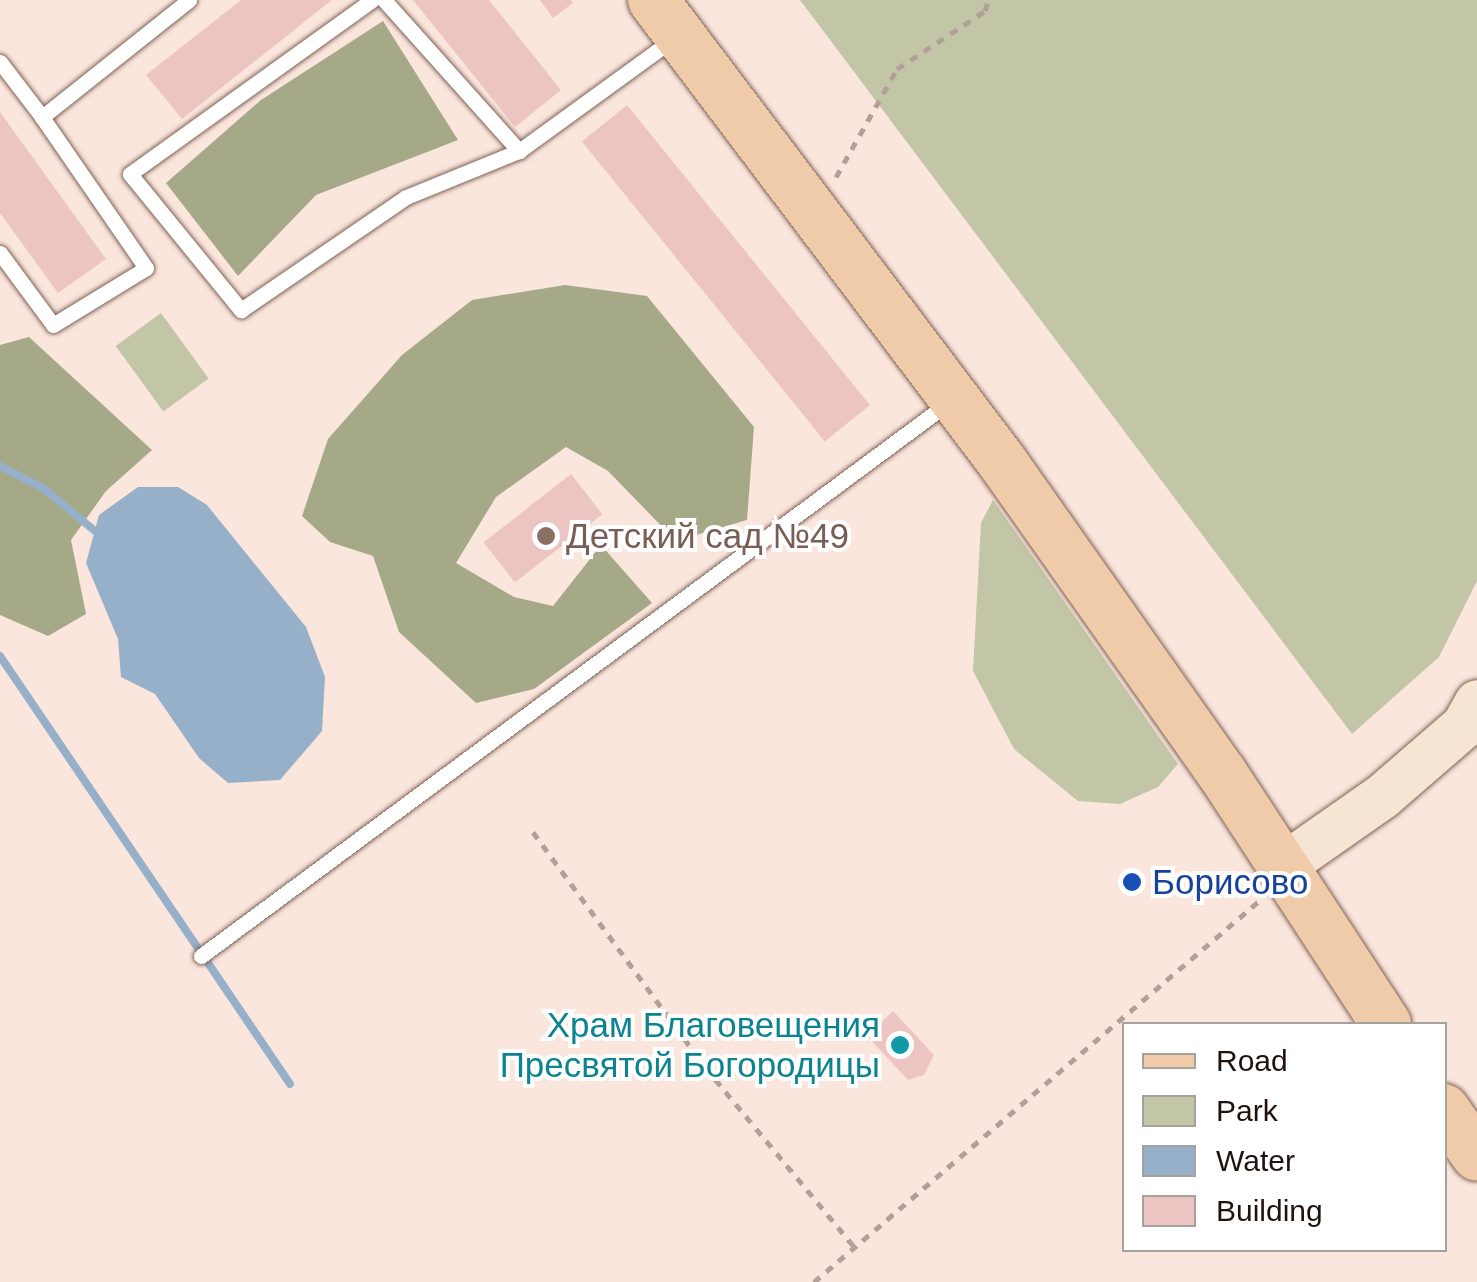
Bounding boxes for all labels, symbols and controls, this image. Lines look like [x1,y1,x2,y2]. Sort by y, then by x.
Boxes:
place label: Детский сад №49 [566,515,849,557]
marker: Детский сад №49 [535,525,557,547]
place label: Борисово [1152,861,1308,903]
marker: Борисово [1121,871,1143,893]
place label: Храм Благовещения Пресвятой Богородицы [500,1004,880,1086]
legend [1122,1022,1447,1252]
marker: Храм Благовещения Пресвятой Богородицы [889,1034,911,1056]
text: Road [1216,1044,1288,1077]
text: Park [1216,1094,1278,1127]
text: Water [1216,1144,1295,1177]
text: Building [1216,1194,1323,1227]

